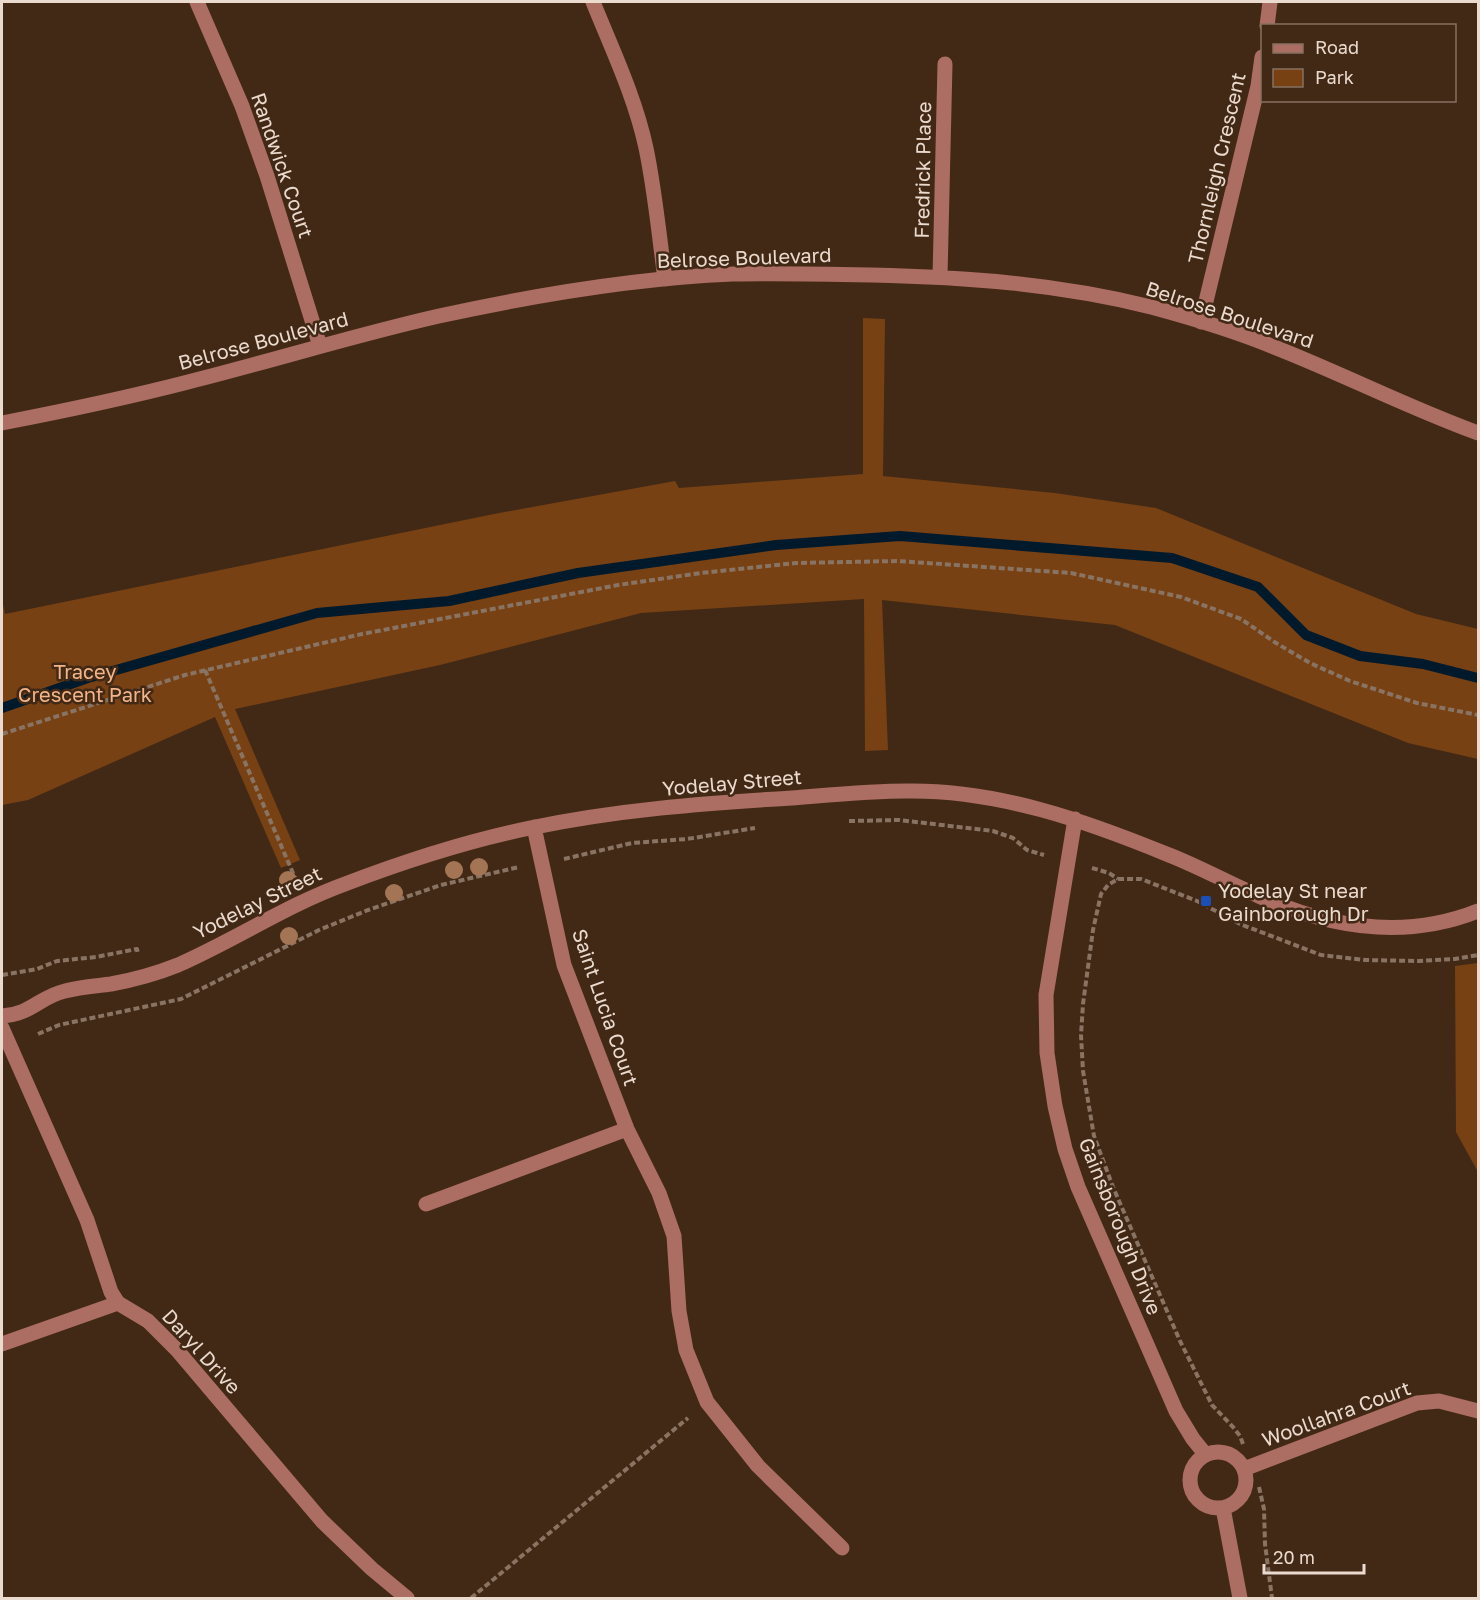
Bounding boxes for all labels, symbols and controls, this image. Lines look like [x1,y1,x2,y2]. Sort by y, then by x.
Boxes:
legend [1261,24,1456,102]
text: Road [1315,36,1359,58]
text: Park [1315,66,1354,88]
street label: Thornleigh Crescent [1182,70,1250,266]
street label: Randwick Court [247,89,319,241]
street label: Fredrick Place [909,101,935,239]
street label: Belrose Boulevard [656,242,832,272]
street label: Belrose Boulevard [1143,276,1317,352]
street label: Belrose Boulevard [175,306,351,374]
park label: Tracey Crescent Park [18,659,152,706]
street label: Yodelay Street [661,764,803,800]
street label: Yodelay Street [189,861,325,943]
place label: Yodelay St near Gainborough Dr [1218,878,1369,925]
marker: Yodelay St near Gainborough Dr [1199,894,1213,908]
street label: Saint Lucia Court [568,926,644,1088]
street label: Gainsborough Drive [1075,1134,1167,1318]
street label: Daryl Drive [158,1304,246,1398]
street label: Woollahra Court [1258,1375,1414,1451]
scale bar [1264,1537,1364,1575]
text: 20 m [1273,1546,1315,1568]

